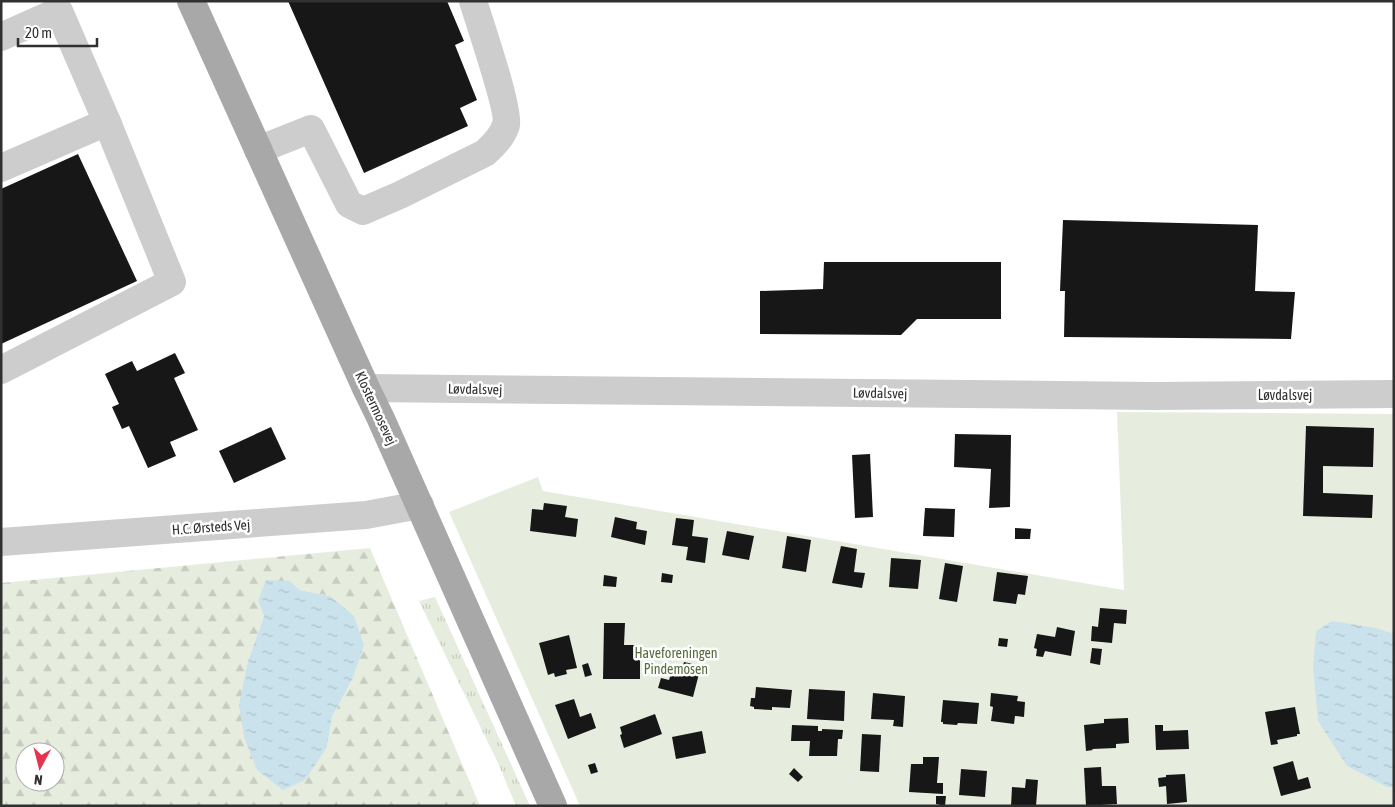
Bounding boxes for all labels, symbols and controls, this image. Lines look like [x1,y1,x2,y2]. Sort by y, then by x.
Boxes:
scale bar [18,15,96,47]
text: 20 m [25,24,52,41]
street label: Klostermosevej [352,369,400,447]
street label: Løvdalsvej [448,381,502,397]
street label: Løvdalsvej [853,385,907,401]
street label: Løvdalsvej [1258,387,1312,403]
street label: H.C. Ørsteds Vej [171,516,251,538]
park label: Haveforeningen Pindemosen [634,645,718,677]
north arrow [15,742,65,792]
text: N [33,771,43,788]

